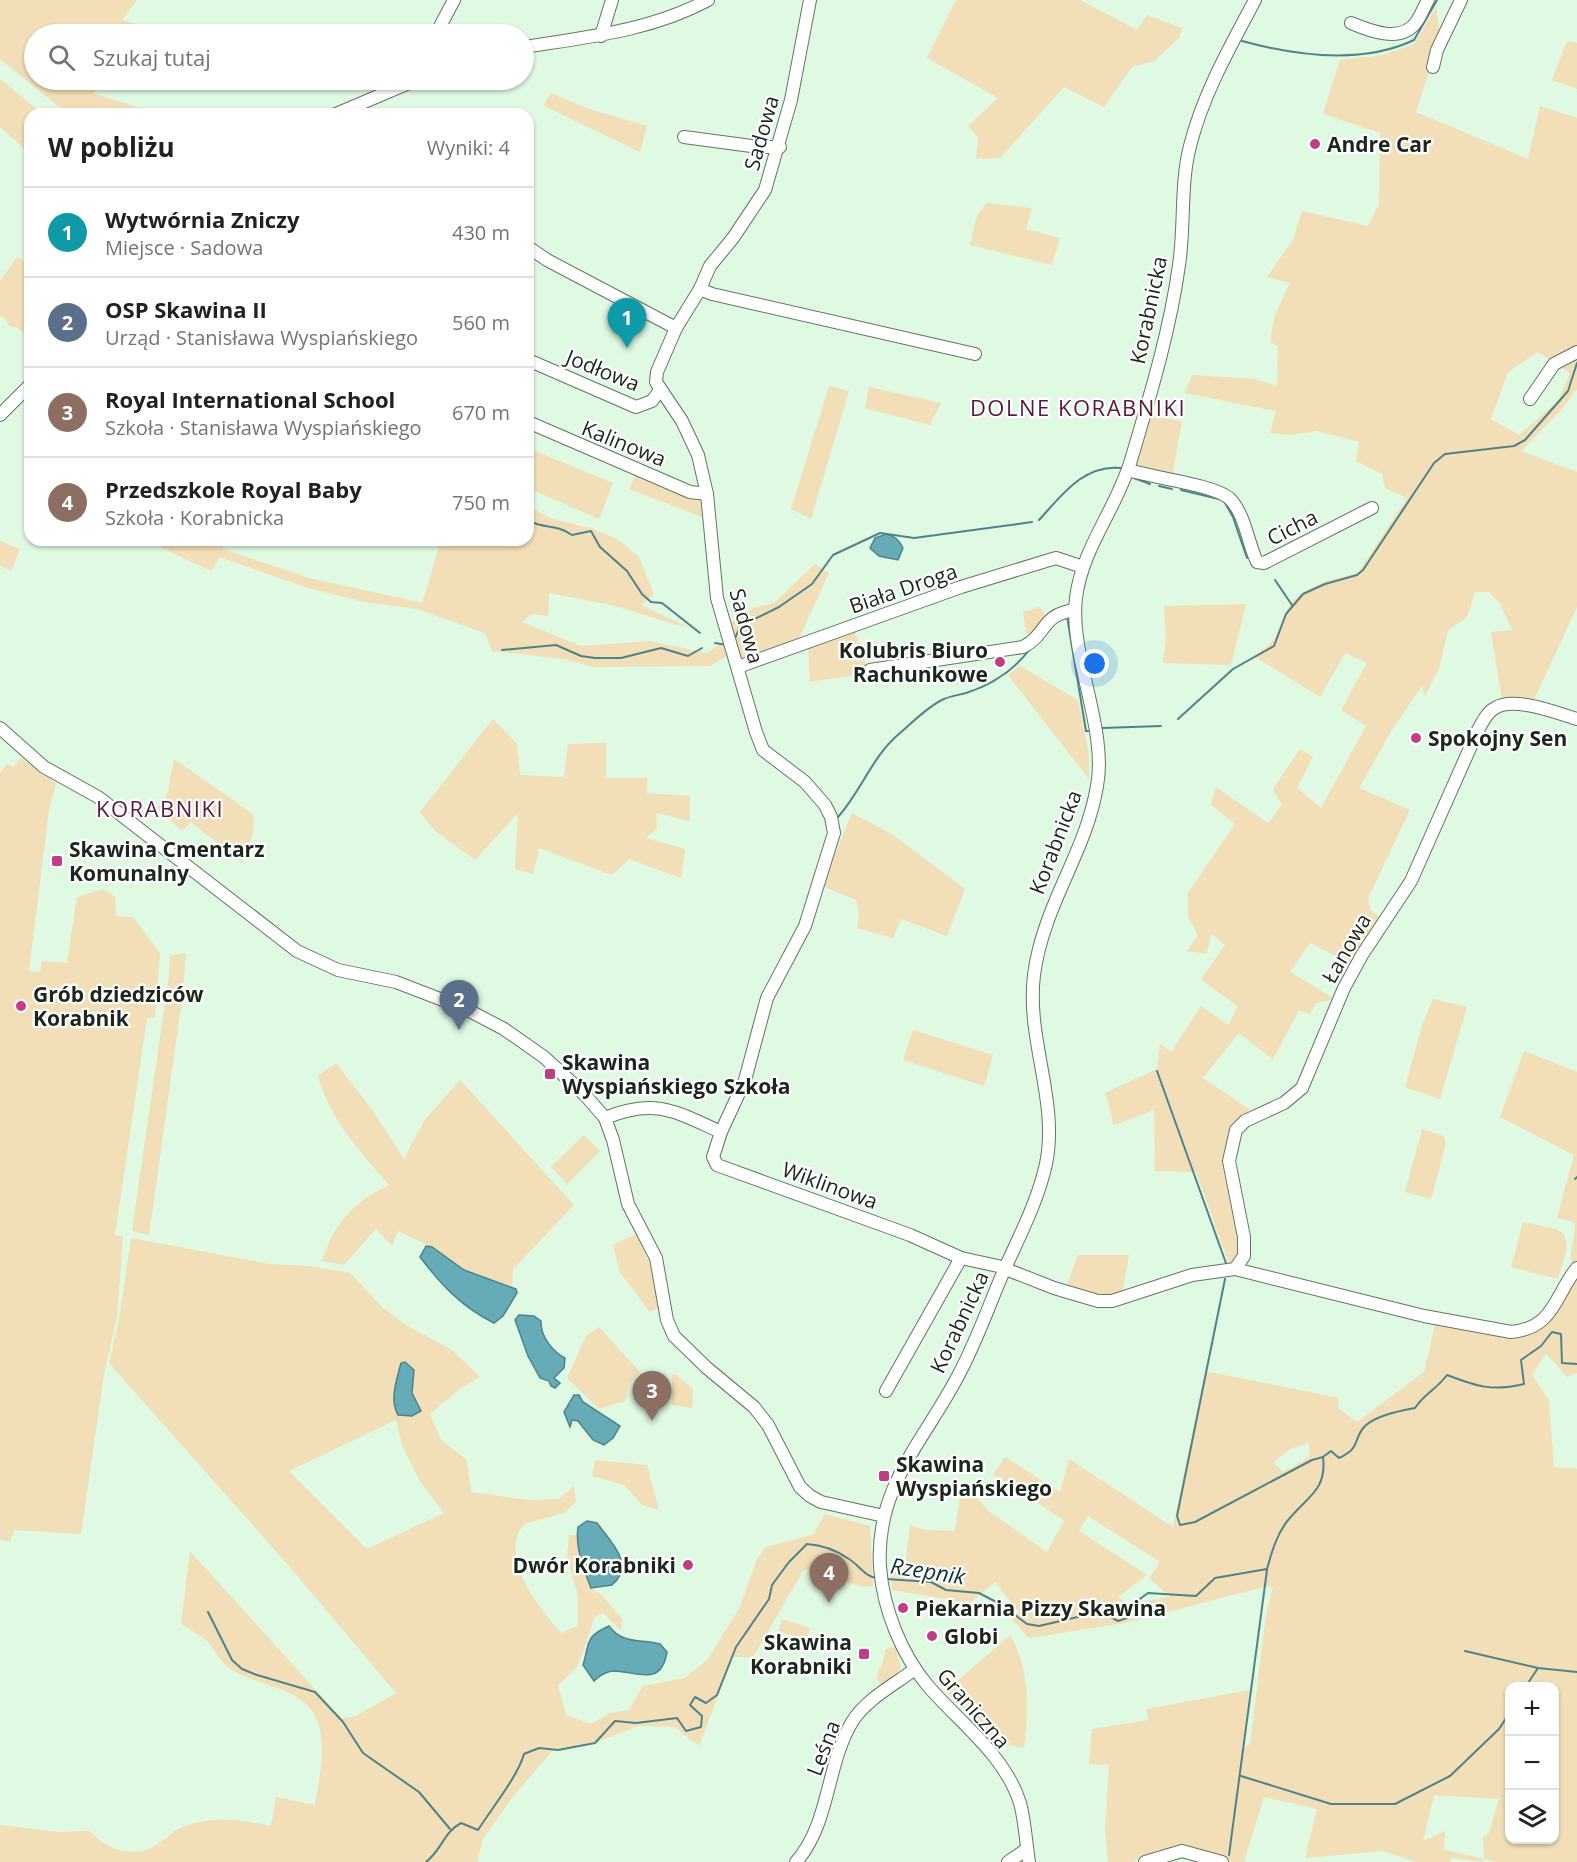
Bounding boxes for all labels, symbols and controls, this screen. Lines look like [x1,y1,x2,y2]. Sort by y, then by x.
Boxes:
search box [24,24,534,90]
icon: search [45,41,78,74]
text: Szukaj tutaj [93,42,211,72]
street label: Sadowa [737,92,785,174]
text: W pobliżu [48,129,175,165]
place label: Andre Car [1327,130,1432,158]
text: Wyniki: 4 [427,134,510,161]
marker: Andre Car [1308,137,1322,151]
text: Wytwórnia Zniczy [105,204,299,234]
text: 1 [62,219,73,246]
text: 430 m [452,219,510,246]
text: Miejsce · Sadowa [105,234,263,261]
street label: Korabnicka [1123,254,1173,366]
text: OSP Skawina II [105,294,267,324]
pin: 1 [608,298,646,348]
text: 2 [62,309,73,336]
text: 560 m [452,309,510,336]
text: Urząd · Stanisława Wyspiańskiego [105,324,418,351]
street label: Jodłowa [560,342,644,397]
text: Royal International School [105,384,395,414]
district label: DOLNE KORABNIKI [970,392,1186,422]
text: 3 [62,399,73,426]
text: 670 m [452,399,510,426]
street label: Kalinowa [578,413,670,473]
text: Szkoła · Stanisława Wyspiańskiego [105,414,422,441]
text: Przedszkole Royal Baby [105,474,362,504]
text: 4 [62,489,73,516]
text: 750 m [452,489,510,516]
street label: Cicha [1262,502,1322,552]
text: Szkoła · Korabnicka [105,504,284,531]
street label: Biała Droga [845,556,961,620]
street label: Sadowa [724,585,770,667]
place label: Kolubris Biuro Rachunkowe [839,636,988,688]
your location [1080,649,1109,678]
marker: Kolubris Biuro Rachunkowe [993,655,1007,669]
place label: Spokojny Sen [1428,724,1567,752]
marker: Spokojny Sen [1409,731,1423,745]
street label: Korabnicka [1022,786,1088,898]
district label: KORABNIKI [96,793,224,823]
place label: Skawina Cmentarz Komunalny [69,835,264,887]
marker: Skawina Cmentarz Komunalny [50,854,64,868]
street label: Łanowa [1315,908,1377,988]
place label: Grób dziedziców Korabnik [33,980,204,1032]
pin: 2 [440,980,478,1030]
marker: Grób dziedziców Korabnik [14,999,28,1013]
place label: Skawina Wyspiańskiego Szkoła [562,1048,790,1100]
marker: Skawina Wyspiańskiego Szkoła [543,1067,557,1081]
street label: Wiklinowa [778,1155,882,1215]
street label: Korabnicka [923,1266,995,1378]
pin: 3 [632,1372,672,1421]
place label: Skawina Wyspiańskiego [896,1450,1052,1502]
marker: Skawina Wyspiańskiego [877,1469,891,1483]
water label: Rzepnik [889,1549,969,1591]
place label: Dwór Korabniki [512,1551,676,1579]
pin: 4 [810,1554,848,1603]
marker: Dwór Korabniki [681,1558,695,1572]
place label: Piekarnia Pizzy Skawina [915,1594,1166,1622]
marker: Piekarnia Pizzy Skawina [896,1601,910,1615]
place label: Globi [944,1622,998,1650]
place label: Skawina Korabniki [750,1628,852,1680]
marker: Globi [925,1629,939,1643]
marker: Skawina Korabniki [857,1647,871,1661]
street label: Graniczna [931,1662,1017,1754]
map controls [1505,1682,1559,1844]
button: + [1505,1682,1559,1736]
street label: Leśna [800,1716,846,1780]
button: − [1505,1736,1559,1790]
button: layers [1505,1790,1559,1844]

